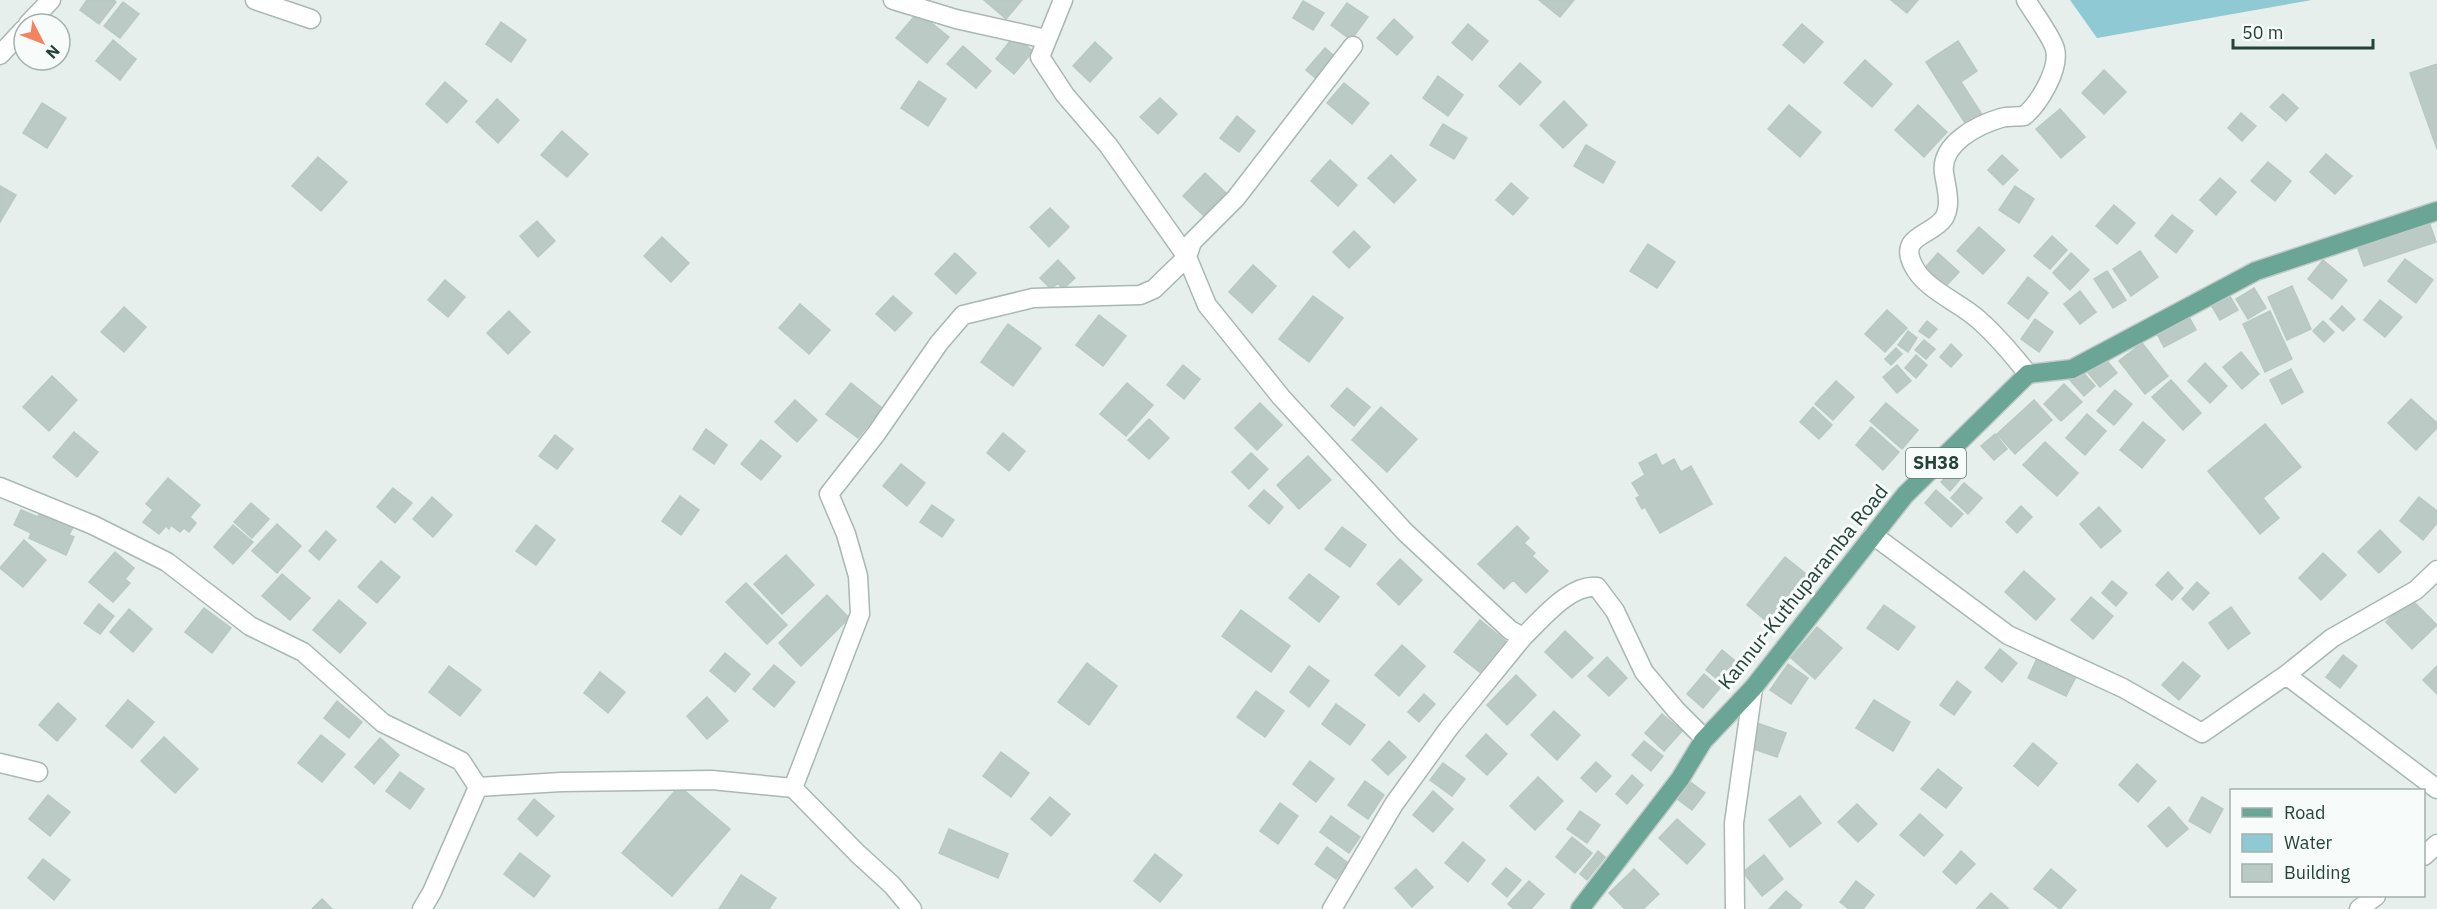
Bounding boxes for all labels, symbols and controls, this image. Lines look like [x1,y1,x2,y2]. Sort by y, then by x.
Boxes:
north arrow [12,12,72,72]
scale bar [2233,12,2372,50]
text: 50 m [2242,21,2284,44]
text: N [42,41,64,63]
road number: SH38 [1906,448,1966,478]
street label: Kannur-Kuthuparamba Road [1711,479,1894,695]
legend [2230,789,2425,897]
text: Road [2284,801,2325,824]
text: Water [2284,831,2333,854]
text: Building [2284,861,2351,884]

